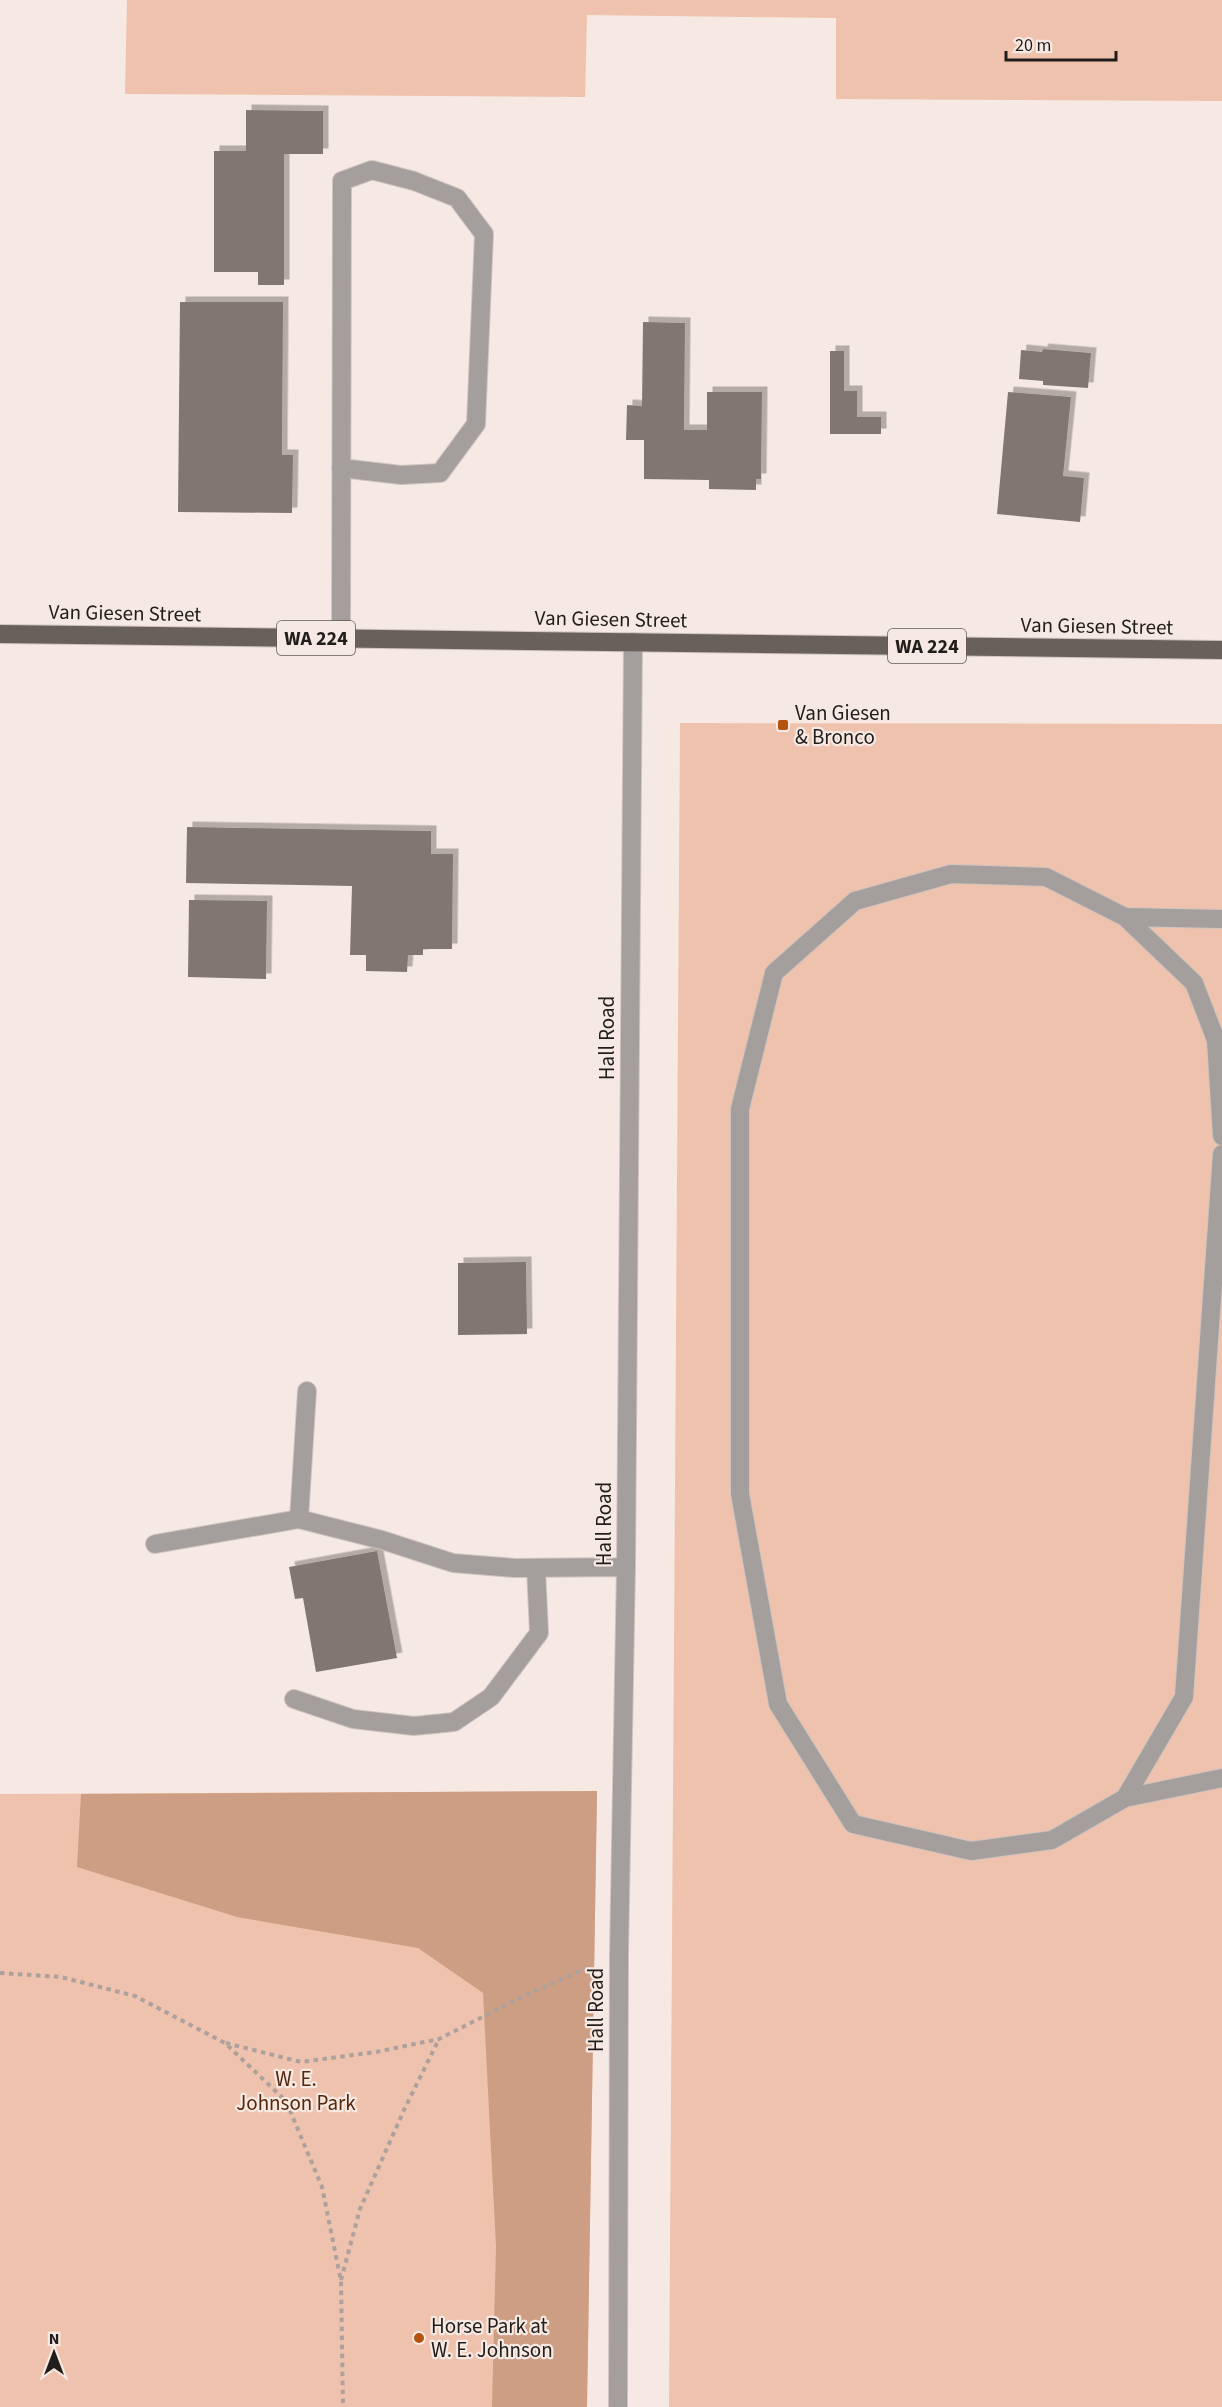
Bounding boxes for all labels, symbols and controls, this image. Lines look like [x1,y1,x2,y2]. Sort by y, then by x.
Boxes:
scale bar [1006,24,1116,62]
text: 20 m [1015,33,1051,58]
street label: Van Giesen Street [48,597,202,629]
street label: Van Giesen Street [534,603,688,635]
street label: Van Giesen Street [1020,610,1174,642]
road number: WA 224 [277,621,355,655]
road number: WA 224 [888,629,966,663]
place label: Van Giesen & Bronco [795,698,891,752]
marker: Van Giesen & Bronco [776,718,790,732]
street label: Hall Road [592,996,622,1080]
street label: Hall Road [589,1482,619,1566]
street label: Hall Road [581,1968,611,2052]
park label: W. E. Johnson Park [236,2064,356,2118]
place label: Horse Park at W. E. Johnson [431,2311,553,2365]
north arrow [24,2323,84,2383]
text: N [49,2328,59,2350]
marker: Horse Park at W. E. Johnson [412,2331,426,2345]

